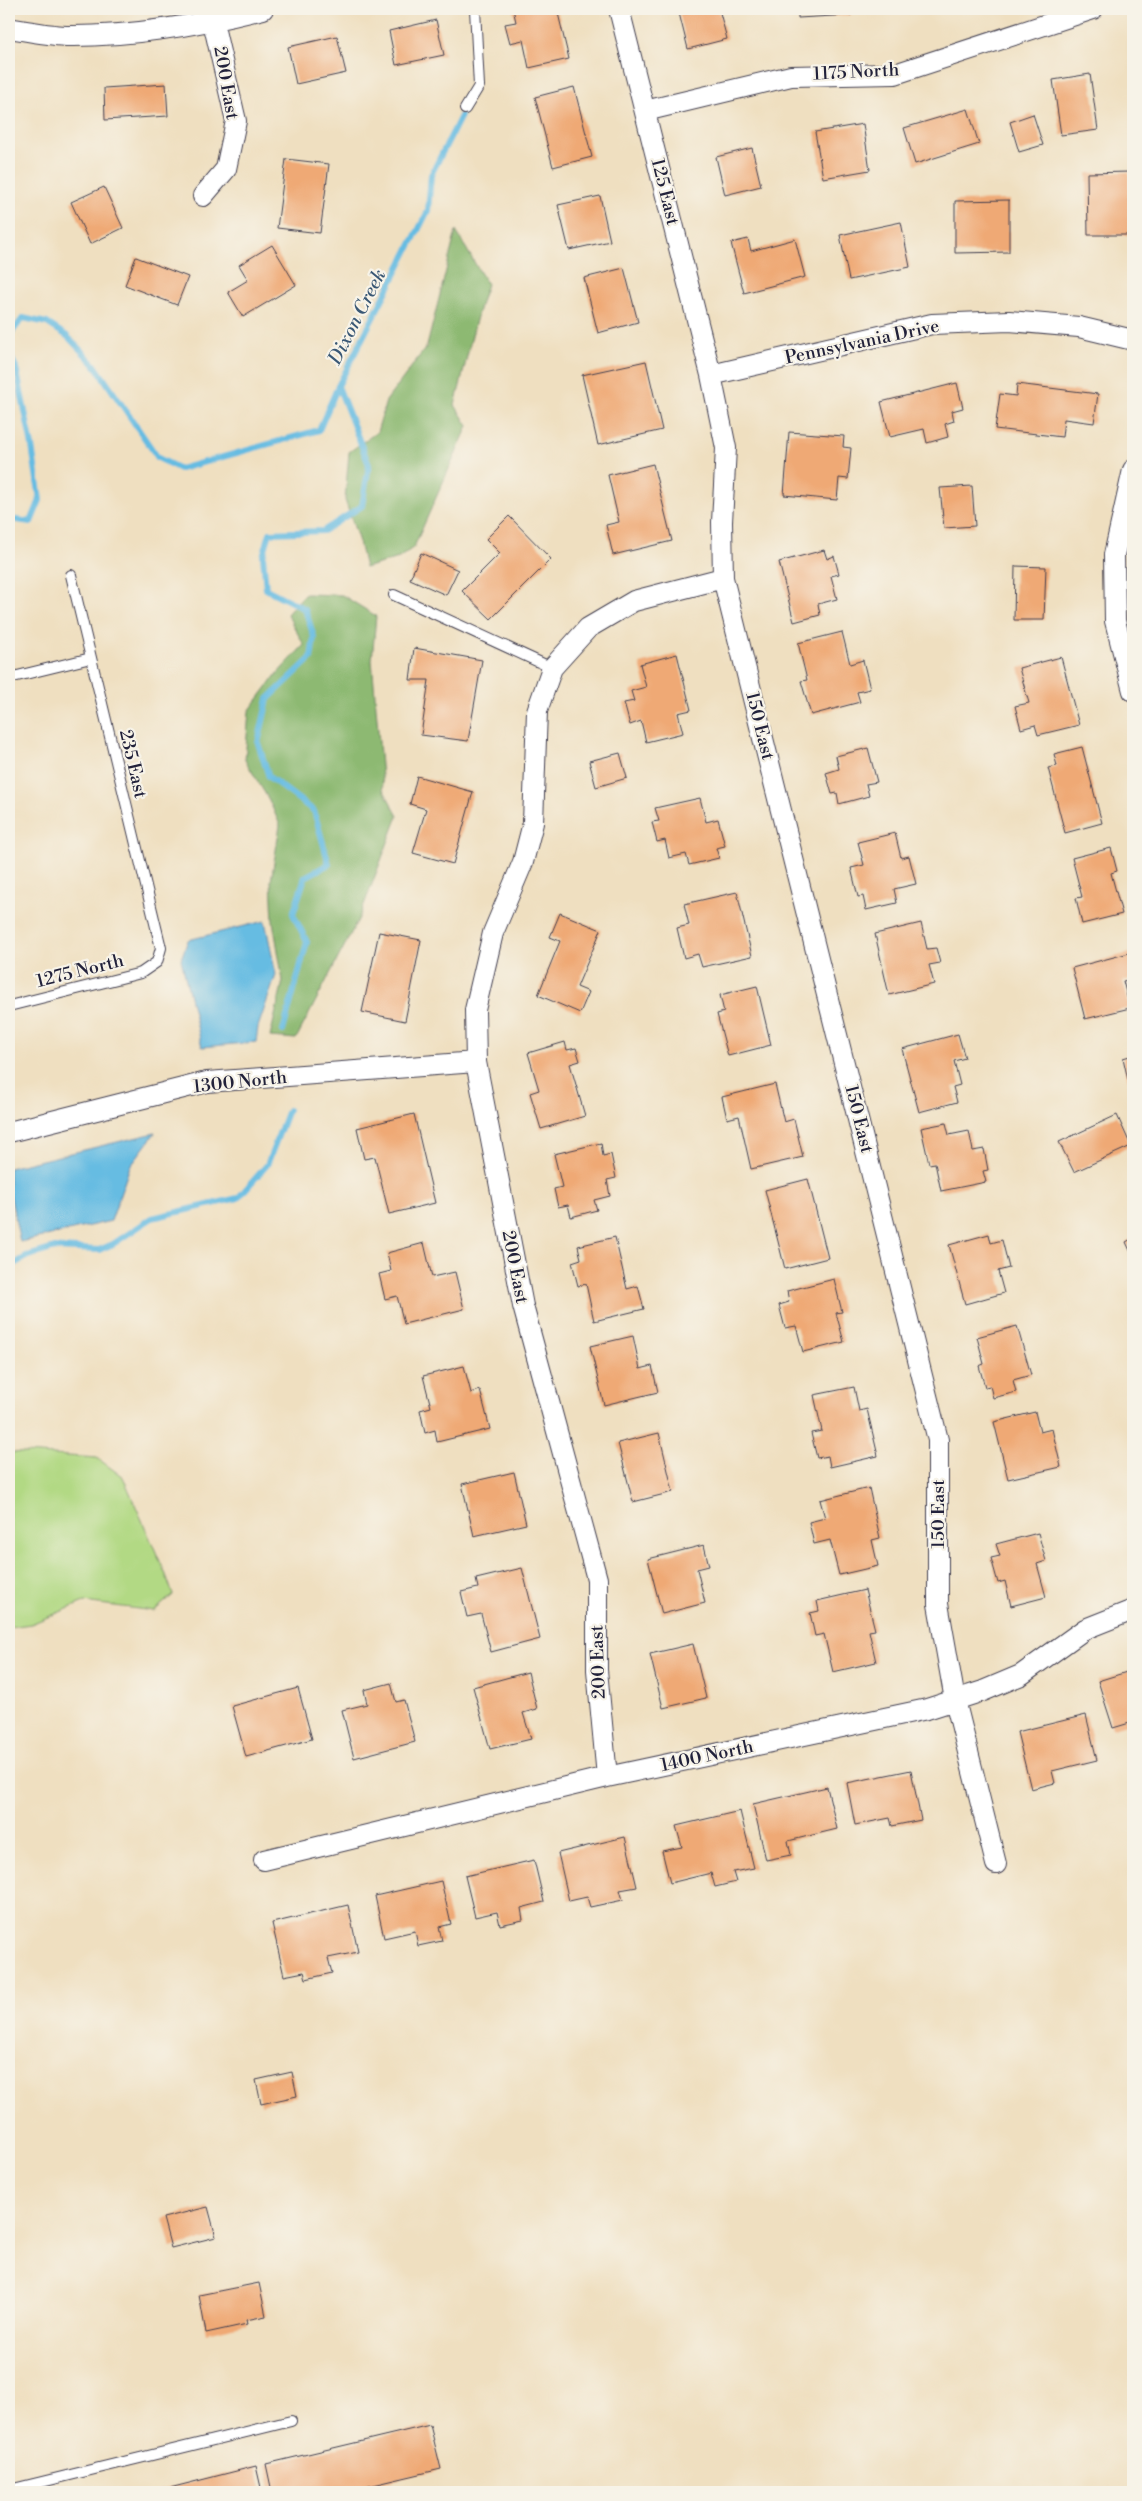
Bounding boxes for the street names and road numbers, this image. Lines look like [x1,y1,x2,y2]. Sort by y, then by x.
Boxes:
street label: 200 East [208,45,244,122]
street label: 1175 North [812,58,900,86]
street label: 125 East [646,156,685,228]
street label: Pennsylvania Drive [783,314,941,370]
street label: 150 East [740,690,780,763]
street label: 235 East [114,727,152,801]
street label: 1275 North [34,949,126,993]
street label: 1300 North [192,1066,288,1098]
street label: 150 East [839,1083,879,1156]
street label: 200 East [497,1229,533,1306]
street label: 150 East [927,1479,950,1549]
street label: 200 East [585,1624,611,1699]
street label: 1400 North [659,1735,756,1777]

